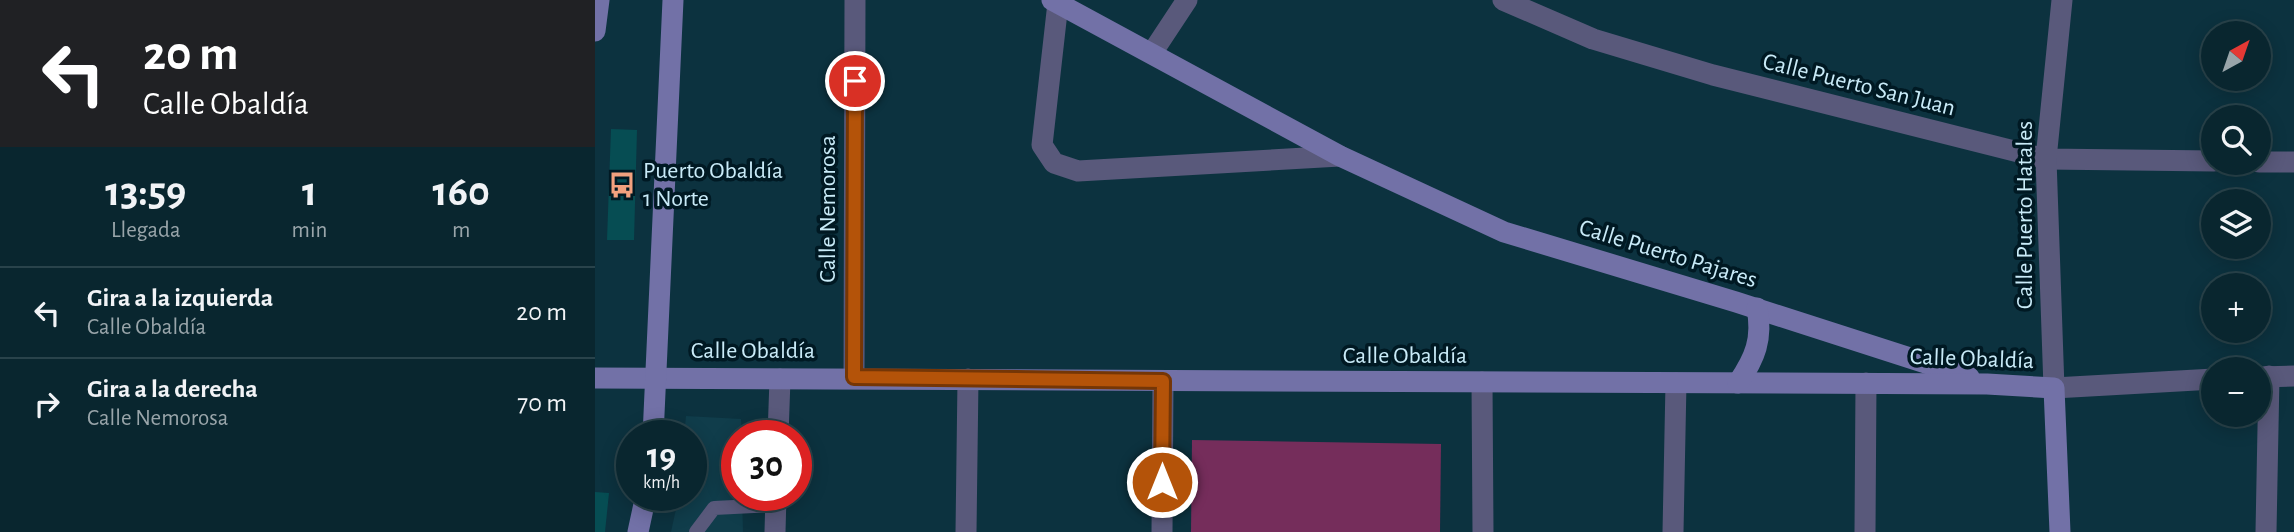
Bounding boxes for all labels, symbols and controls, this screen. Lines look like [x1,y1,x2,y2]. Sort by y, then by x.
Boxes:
north arrow [2201,21,2271,91]
map controls [2201,21,2271,427]
icon: left [28,28,119,119]
text: 20 m [143,30,239,79]
street label: Calle Puerto San Juan [1760,49,1958,121]
pin [825,51,885,111]
icon: arrive [836,62,874,100]
text: Calle Obaldía [143,88,309,120]
button: search [2201,105,2271,175]
street label: Calle Puerto Hatales [2013,121,2037,309]
street label: Calle Nemorosa [816,135,840,283]
place label: Puerto Obaldía 1 Norte [643,159,783,211]
bus stop icon: Puerto Obaldía 1 Norte [607,170,637,200]
text: 13:59 [105,171,186,213]
text: 1 [302,171,317,213]
text: 160 [433,171,490,213]
button: layers [2201,189,2271,259]
street label: Calle Puerto Pajares [1576,216,1760,292]
text: Llegada [111,219,181,242]
text: min [292,219,327,242]
text: m [452,219,470,242]
button: + [2201,273,2271,343]
text: Gira a la izquierda [87,285,273,311]
icon: left [28,294,66,332]
text: 20 m [516,299,567,325]
text: Calle Obaldía [87,316,206,339]
street label: Calle Obaldía [691,339,815,363]
street label: Calle Obaldía [1343,344,1467,368]
street label: Calle Obaldía [1909,345,2035,373]
button: − [2201,357,2271,427]
text: Gira a la derecha [87,376,258,402]
icon: right [28,385,66,423]
text: 70 m [517,390,567,416]
text: Calle Nemorosa [87,407,229,430]
speed limit sign: 30 [721,420,812,511]
text: 19 [647,439,676,474]
position arrow [1125,445,1199,519]
text: km/h [643,474,680,492]

